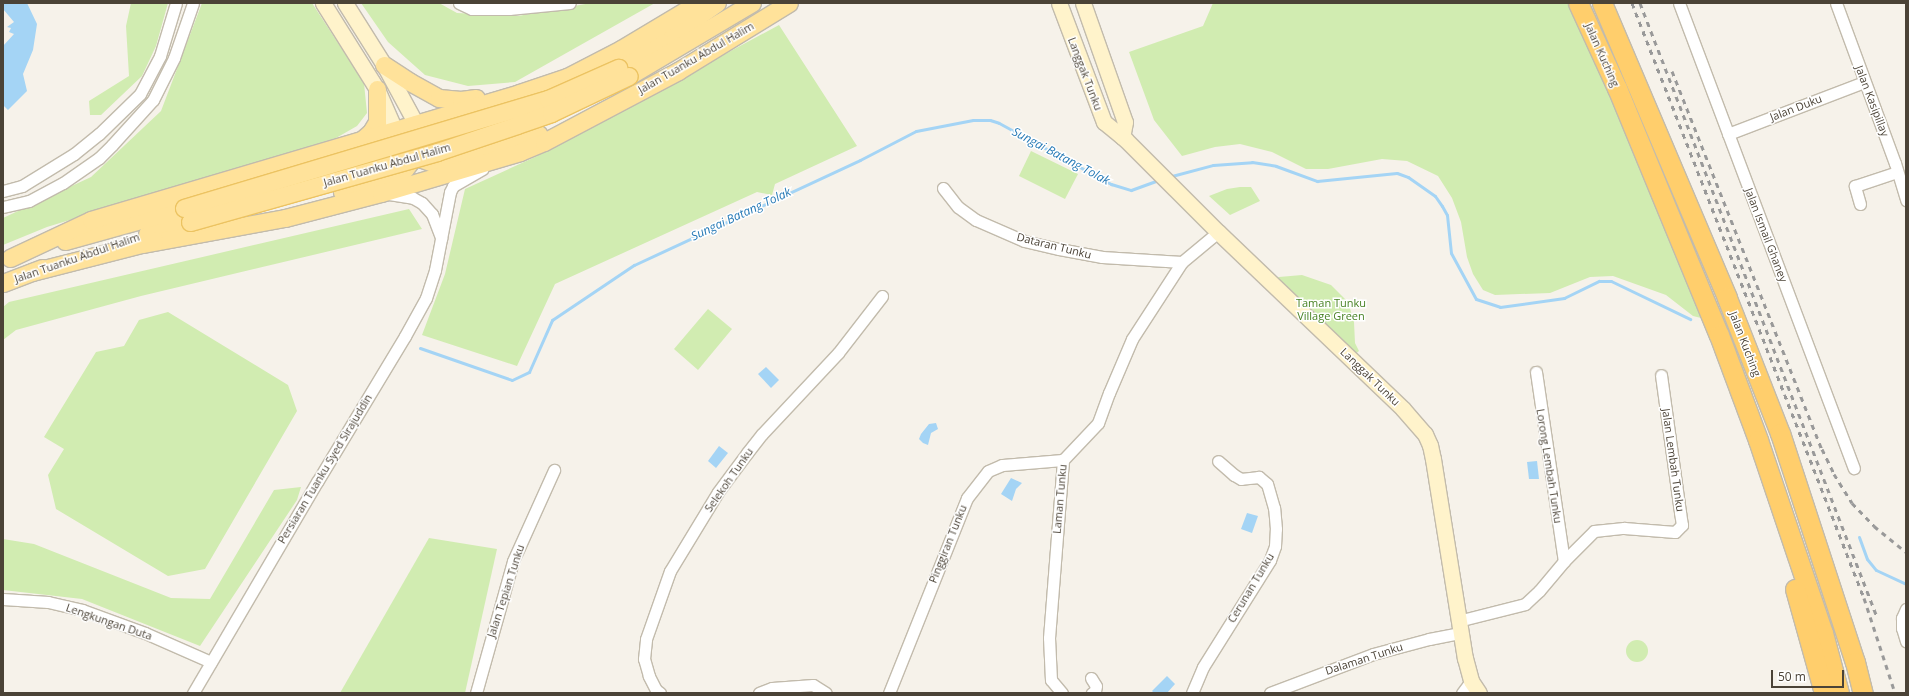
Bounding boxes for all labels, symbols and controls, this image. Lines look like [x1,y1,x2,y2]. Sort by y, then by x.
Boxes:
street label: Jalan Tuanku Abdul Halim [636,19,756,97]
street label: Jalan Kuching [1582,21,1622,89]
street label: Langgak Tunku [1065,36,1105,112]
street label: Jalan Kasipillay [1852,64,1892,138]
street label: Jalan Duku [1768,92,1824,124]
water label: Sungai Batang Tolak [1010,124,1112,188]
street label: Jalan Tuanku Abdul Halim [322,141,452,189]
water label: Sungai Batang Tolak [689,185,793,243]
street label: Jalan Ismail Ghaney [1742,186,1790,284]
street label: Jalan Tuanku Abdul Halim [13,230,141,286]
street label: Dataran Tunku [1015,230,1093,262]
park label: Taman Tunku Village Green [1296,297,1366,323]
street label: Jalan Kuching [1727,310,1763,378]
street label: Langgak Tunku [1338,345,1402,409]
street label: Persiaran Tuanku Syed Sirajuddin [275,392,375,546]
street label: Jalan Lembah Tunku [1659,407,1687,513]
street label: Lorong Lembah Tunku [1533,408,1565,524]
street label: Selekoh Tunku [702,445,756,515]
street label: Laman Tunku [1050,464,1070,534]
street label: Pinggiran Tunku [926,503,970,585]
street label: Jalan Tepian Tunku [485,543,527,639]
street label: Cerunan Tunku [1225,551,1277,625]
street label: Lengkungan Duta [64,601,154,643]
street label: Dalaman Tunku [1323,640,1405,678]
scale bar [1773,662,1846,688]
text: 50 m [1778,668,1806,685]

